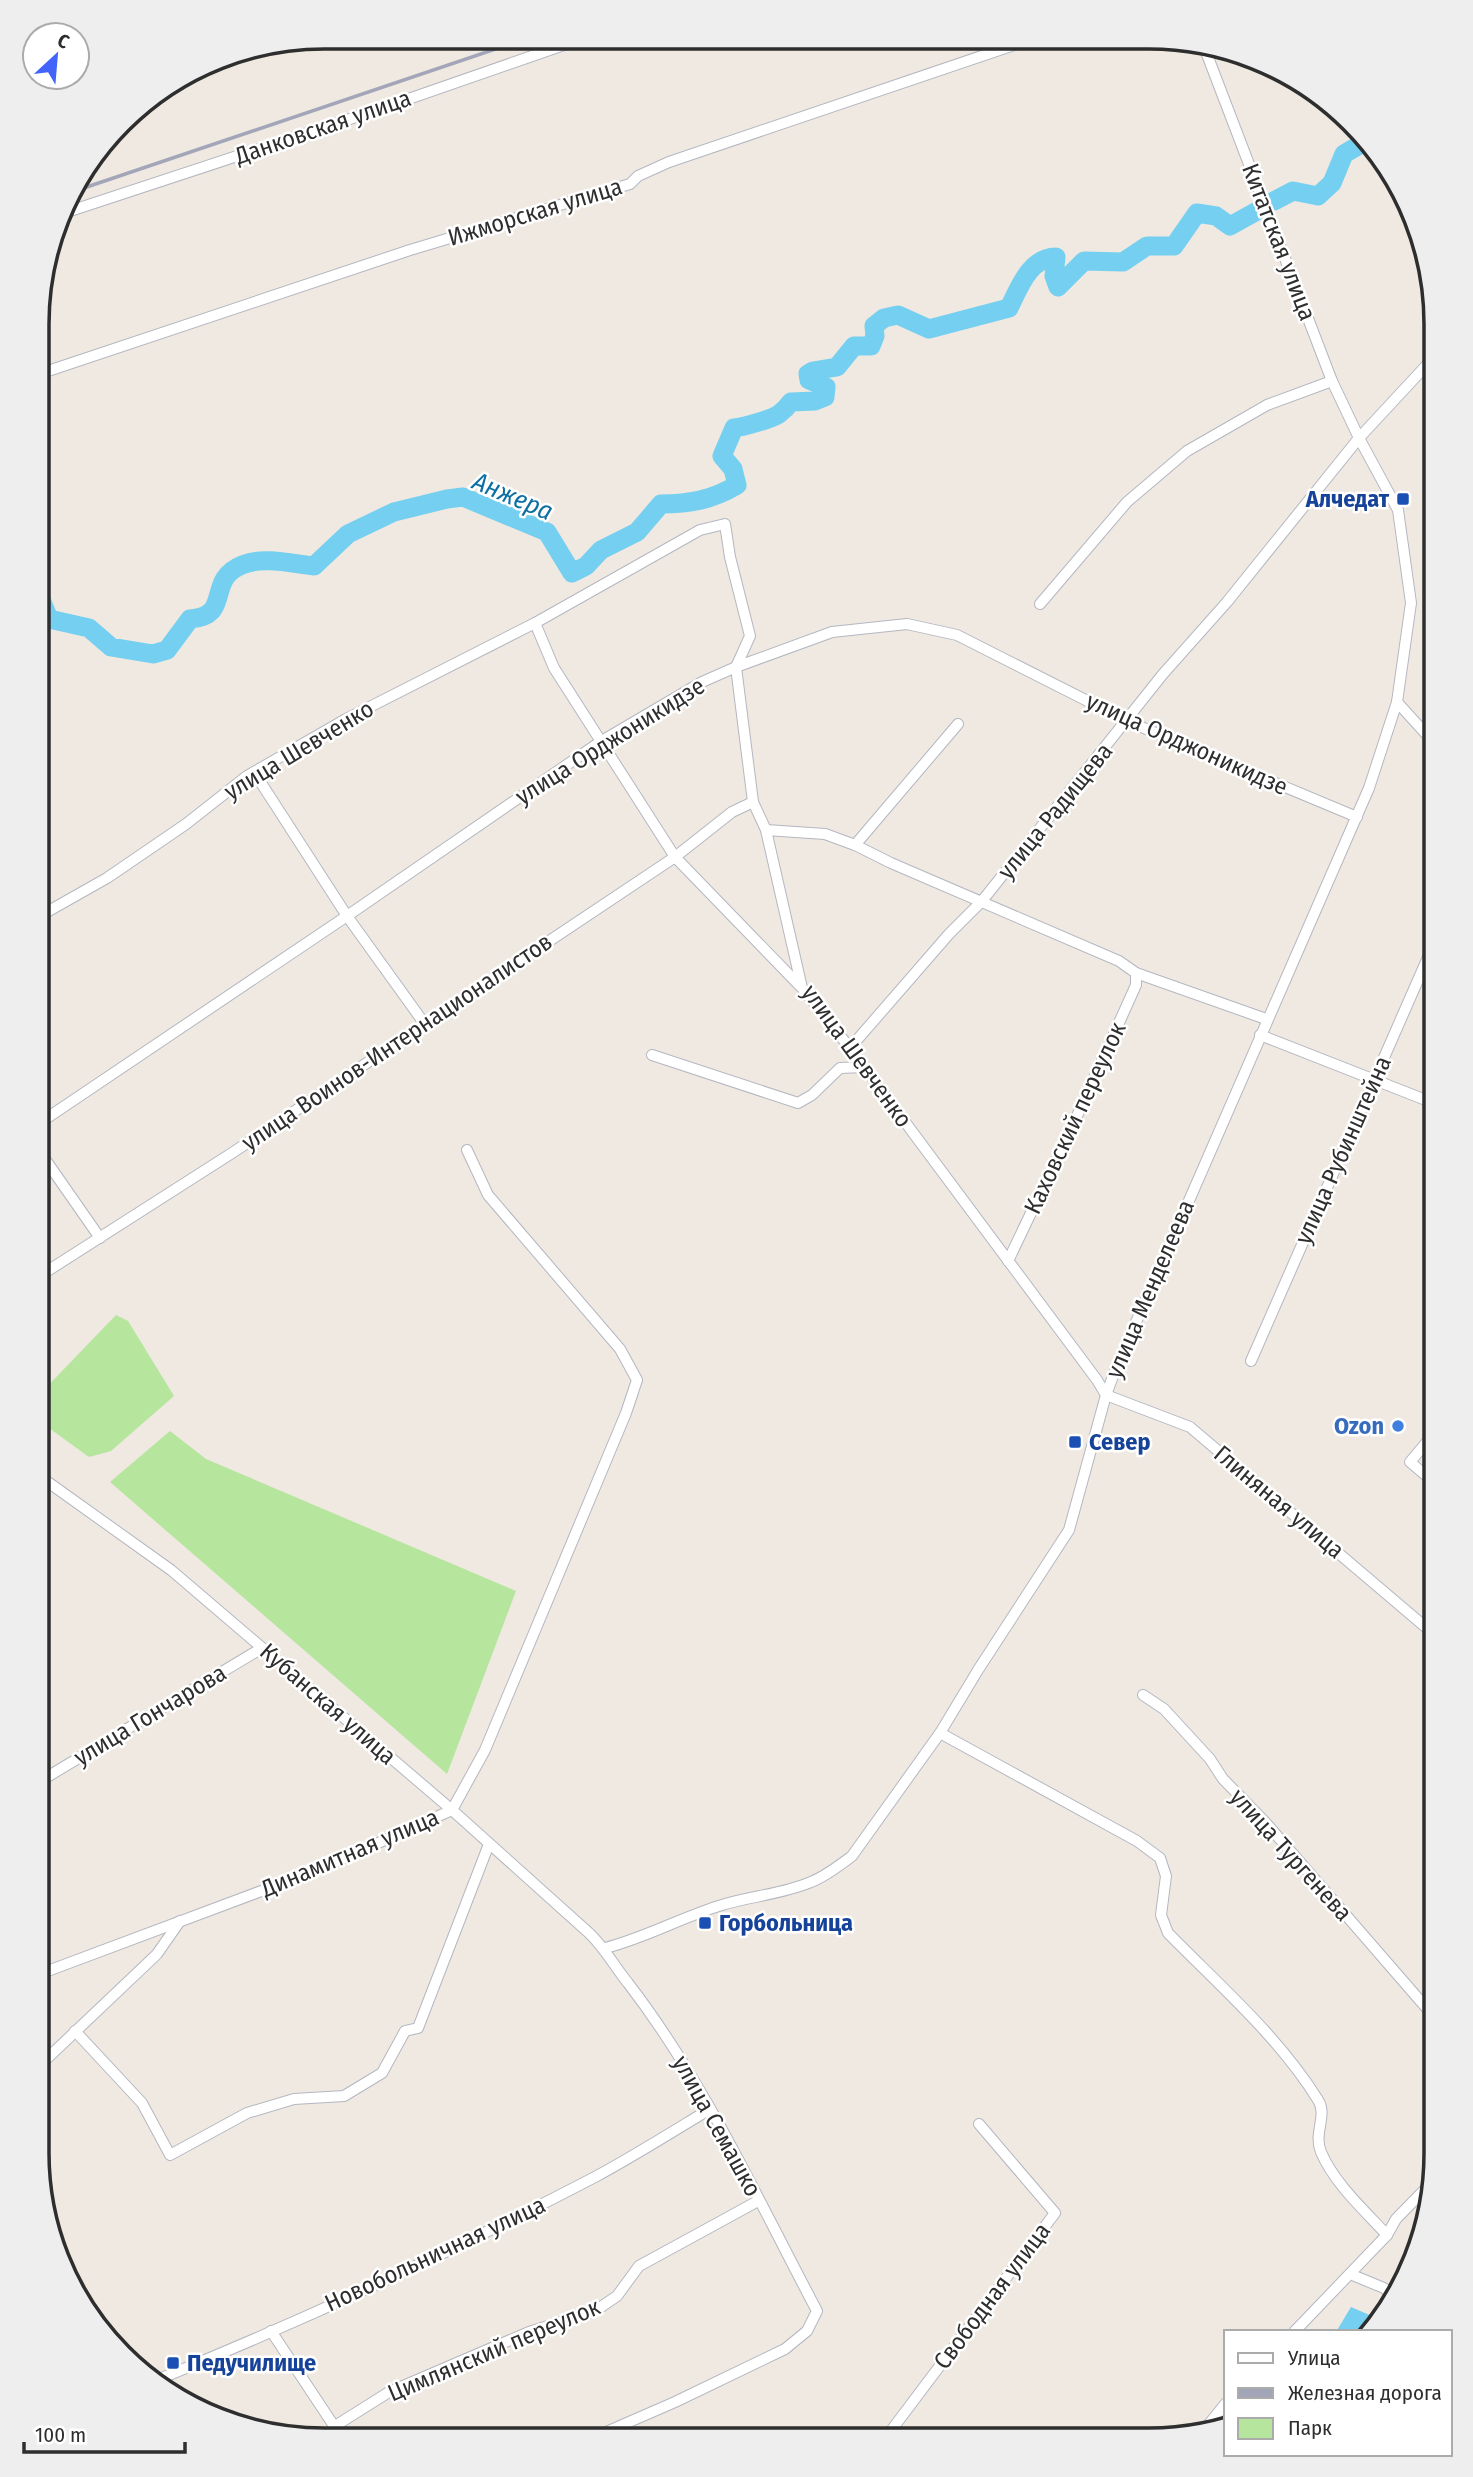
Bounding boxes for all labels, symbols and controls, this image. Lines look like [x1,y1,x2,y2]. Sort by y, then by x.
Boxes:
north arrow [21,21,91,91]
text: С [54,29,73,54]
street label: Данковская улица [230,84,415,171]
street label: Китатская улица [1236,160,1322,324]
street label: Ижморская улица [445,172,625,252]
water label: Анжера [467,465,558,527]
place label: Алчедат [1305,485,1390,513]
marker: Алчедат [1395,491,1411,507]
street label: улица Орджоникидзе [510,671,710,811]
street label: улица Орджоникидзе [1082,687,1292,801]
street label: улица Шевченко [219,694,379,806]
street label: улица Радищева [992,738,1118,884]
street label: улица Воинов-Интернационалистов [237,927,557,1157]
street label: улица Шевченко [796,979,918,1133]
street label: Каховский переулок [1018,1017,1132,1218]
street label: улица Рубинштейна [1289,1052,1397,1248]
street label: улица Менделеева [1100,1196,1200,1382]
place label: Ozon [1334,1412,1384,1440]
marker: Ozon [1390,1418,1406,1434]
place label: Север [1089,1428,1150,1456]
marker: Север [1067,1434,1083,1450]
street label: Глиняная улица [1208,1440,1350,1564]
street label: Кубанская улица [254,1637,402,1771]
street label: улица Гончарова [69,1659,231,1771]
street label: улица Тургенева [1224,1783,1358,1927]
street label: Динамитная улица [256,1803,443,1903]
place label: Горбольница [719,1909,853,1937]
marker: Горбольница [697,1915,713,1931]
street label: улица Семашко [667,2051,767,2201]
street label: Новобольничная улица [320,2191,550,2317]
street label: Свободная улица [928,2217,1056,2375]
street label: Цимлянский переулок [384,2292,605,2407]
legend [1224,2330,1452,2456]
text: Улица [1287,2345,1341,2371]
place label: Педучилище [187,2349,316,2377]
marker: Педучилище [165,2355,181,2371]
text: Железная дорога [1288,2380,1442,2406]
scale bar [24,2410,186,2454]
text: Парк [1288,2415,1332,2441]
text: 100 m [35,2422,86,2448]

